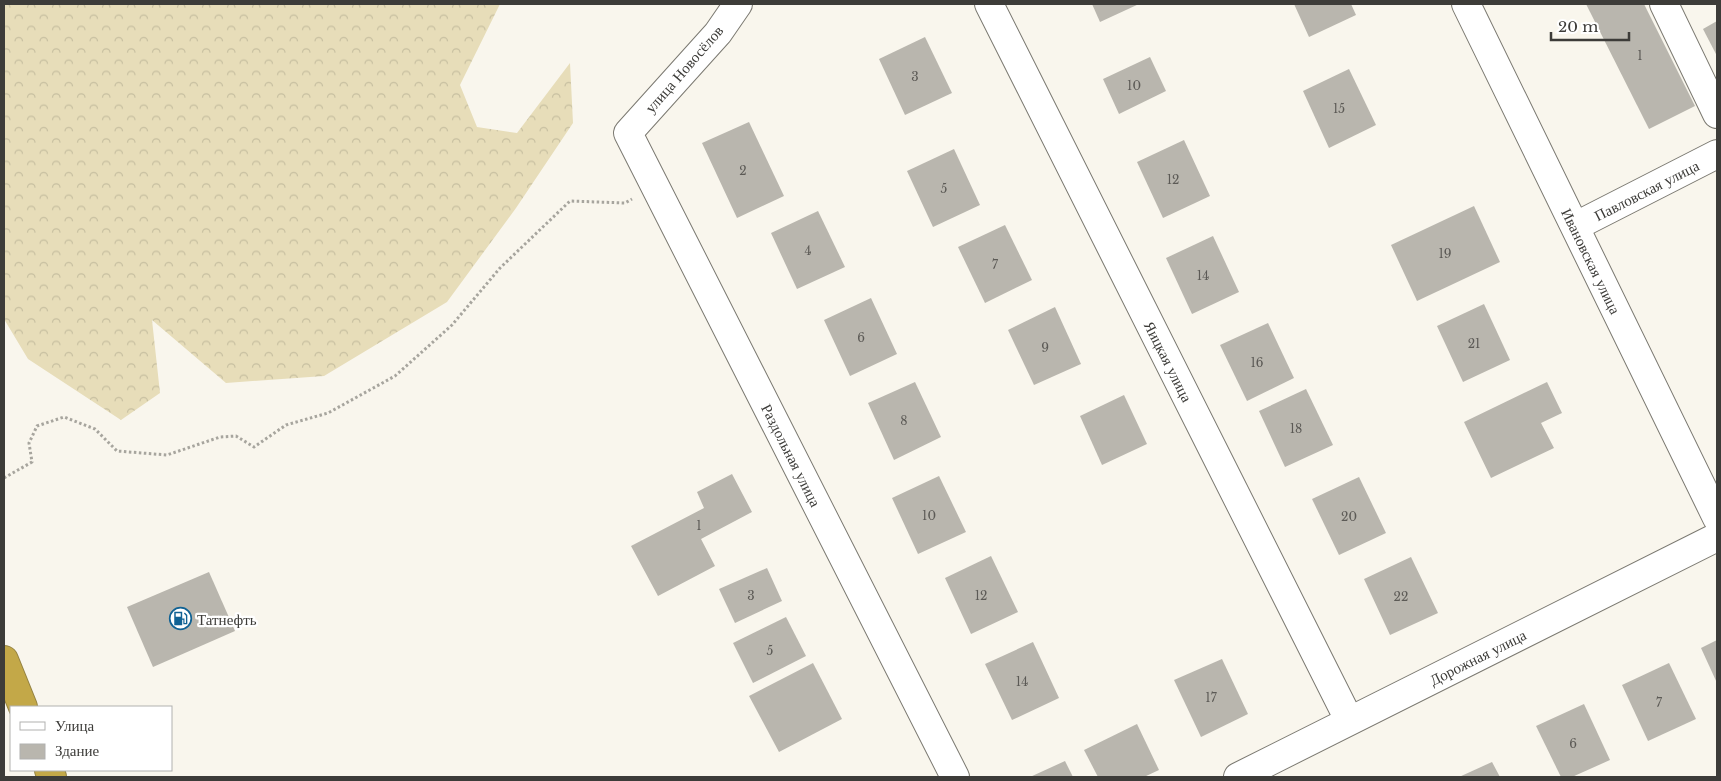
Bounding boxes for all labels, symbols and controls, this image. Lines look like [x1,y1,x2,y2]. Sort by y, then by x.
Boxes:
scale bar [1551,10,1628,42]
text: 20 m [1558,17,1598,36]
street label: улица Новосёлов [641,21,727,117]
house number: 1 [1637,48,1643,63]
house number: 3 [911,69,919,84]
house number: 10 [1127,78,1141,93]
house number: 15 [1333,101,1345,116]
street label: Павловская улица [1591,155,1702,225]
house number: 2 [739,163,747,178]
house number: 12 [1167,172,1179,187]
house number: 5 [941,181,948,196]
street label: Ивановская улица [1558,205,1626,317]
house number: 4 [804,243,812,258]
house number: 19 [1438,246,1452,261]
house number: 7 [992,257,999,272]
house number: 14 [1197,268,1209,283]
street label: Яицкая улица [1140,318,1197,405]
house number: 6 [857,330,865,345]
house number: 21 [1468,336,1480,351]
house number: 9 [1041,340,1049,355]
house number: 16 [1250,355,1264,370]
street label: Раздольная улица [758,400,826,510]
house number: 8 [900,413,908,428]
house number: 18 [1290,421,1302,436]
house number: 10 [922,508,936,523]
house number: 20 [1341,509,1357,524]
house number: 1 [696,518,702,533]
house number: 3 [747,588,755,603]
house number: 12 [975,588,987,603]
house number: 22 [1394,589,1408,604]
fuel station icon: Татнефть [169,607,193,631]
place label: Татнефть [197,610,257,629]
street label: Дорожная улица [1426,625,1529,689]
house number: 5 [767,643,774,658]
house number: 14 [1016,674,1028,689]
house number: 17 [1205,690,1218,705]
house number: 7 [1656,695,1663,710]
legend [10,706,172,771]
text: Улица [55,716,94,735]
house number: 6 [1569,736,1577,751]
text: Здание [55,741,99,760]

